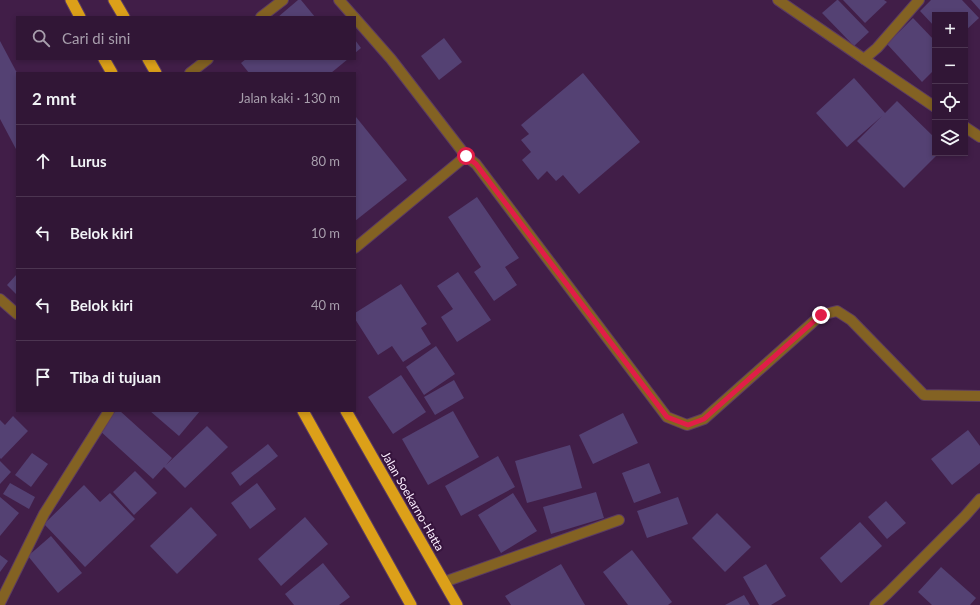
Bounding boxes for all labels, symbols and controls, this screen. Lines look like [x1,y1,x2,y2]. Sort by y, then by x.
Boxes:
map controls [932,12,968,156]
button: + [932,12,968,48]
search box [16,16,356,60]
icon: search [30,27,52,49]
text: Cari di sini [62,29,130,47]
button: − [932,48,968,84]
button: locate [932,84,968,120]
text: 2 mnt [32,88,76,109]
text: Jalan kaki · 130 m [239,90,340,106]
button: layers [932,120,968,156]
route start [457,147,475,165]
icon: ahead [32,150,54,172]
text: Lurus [70,152,107,170]
text: 80 m [311,153,340,169]
icon: left [32,222,54,244]
text: Belok kiri [70,224,133,242]
text: 10 m [311,225,340,241]
icon: left [32,294,54,316]
text: Belok kiri [70,296,133,314]
text: 40 m [311,297,340,313]
route end [812,306,830,324]
icon: arrive [32,366,54,388]
text: Tiba di tujuan [70,368,161,386]
street label: Jalan Soekarno-Hatta [378,449,448,553]

